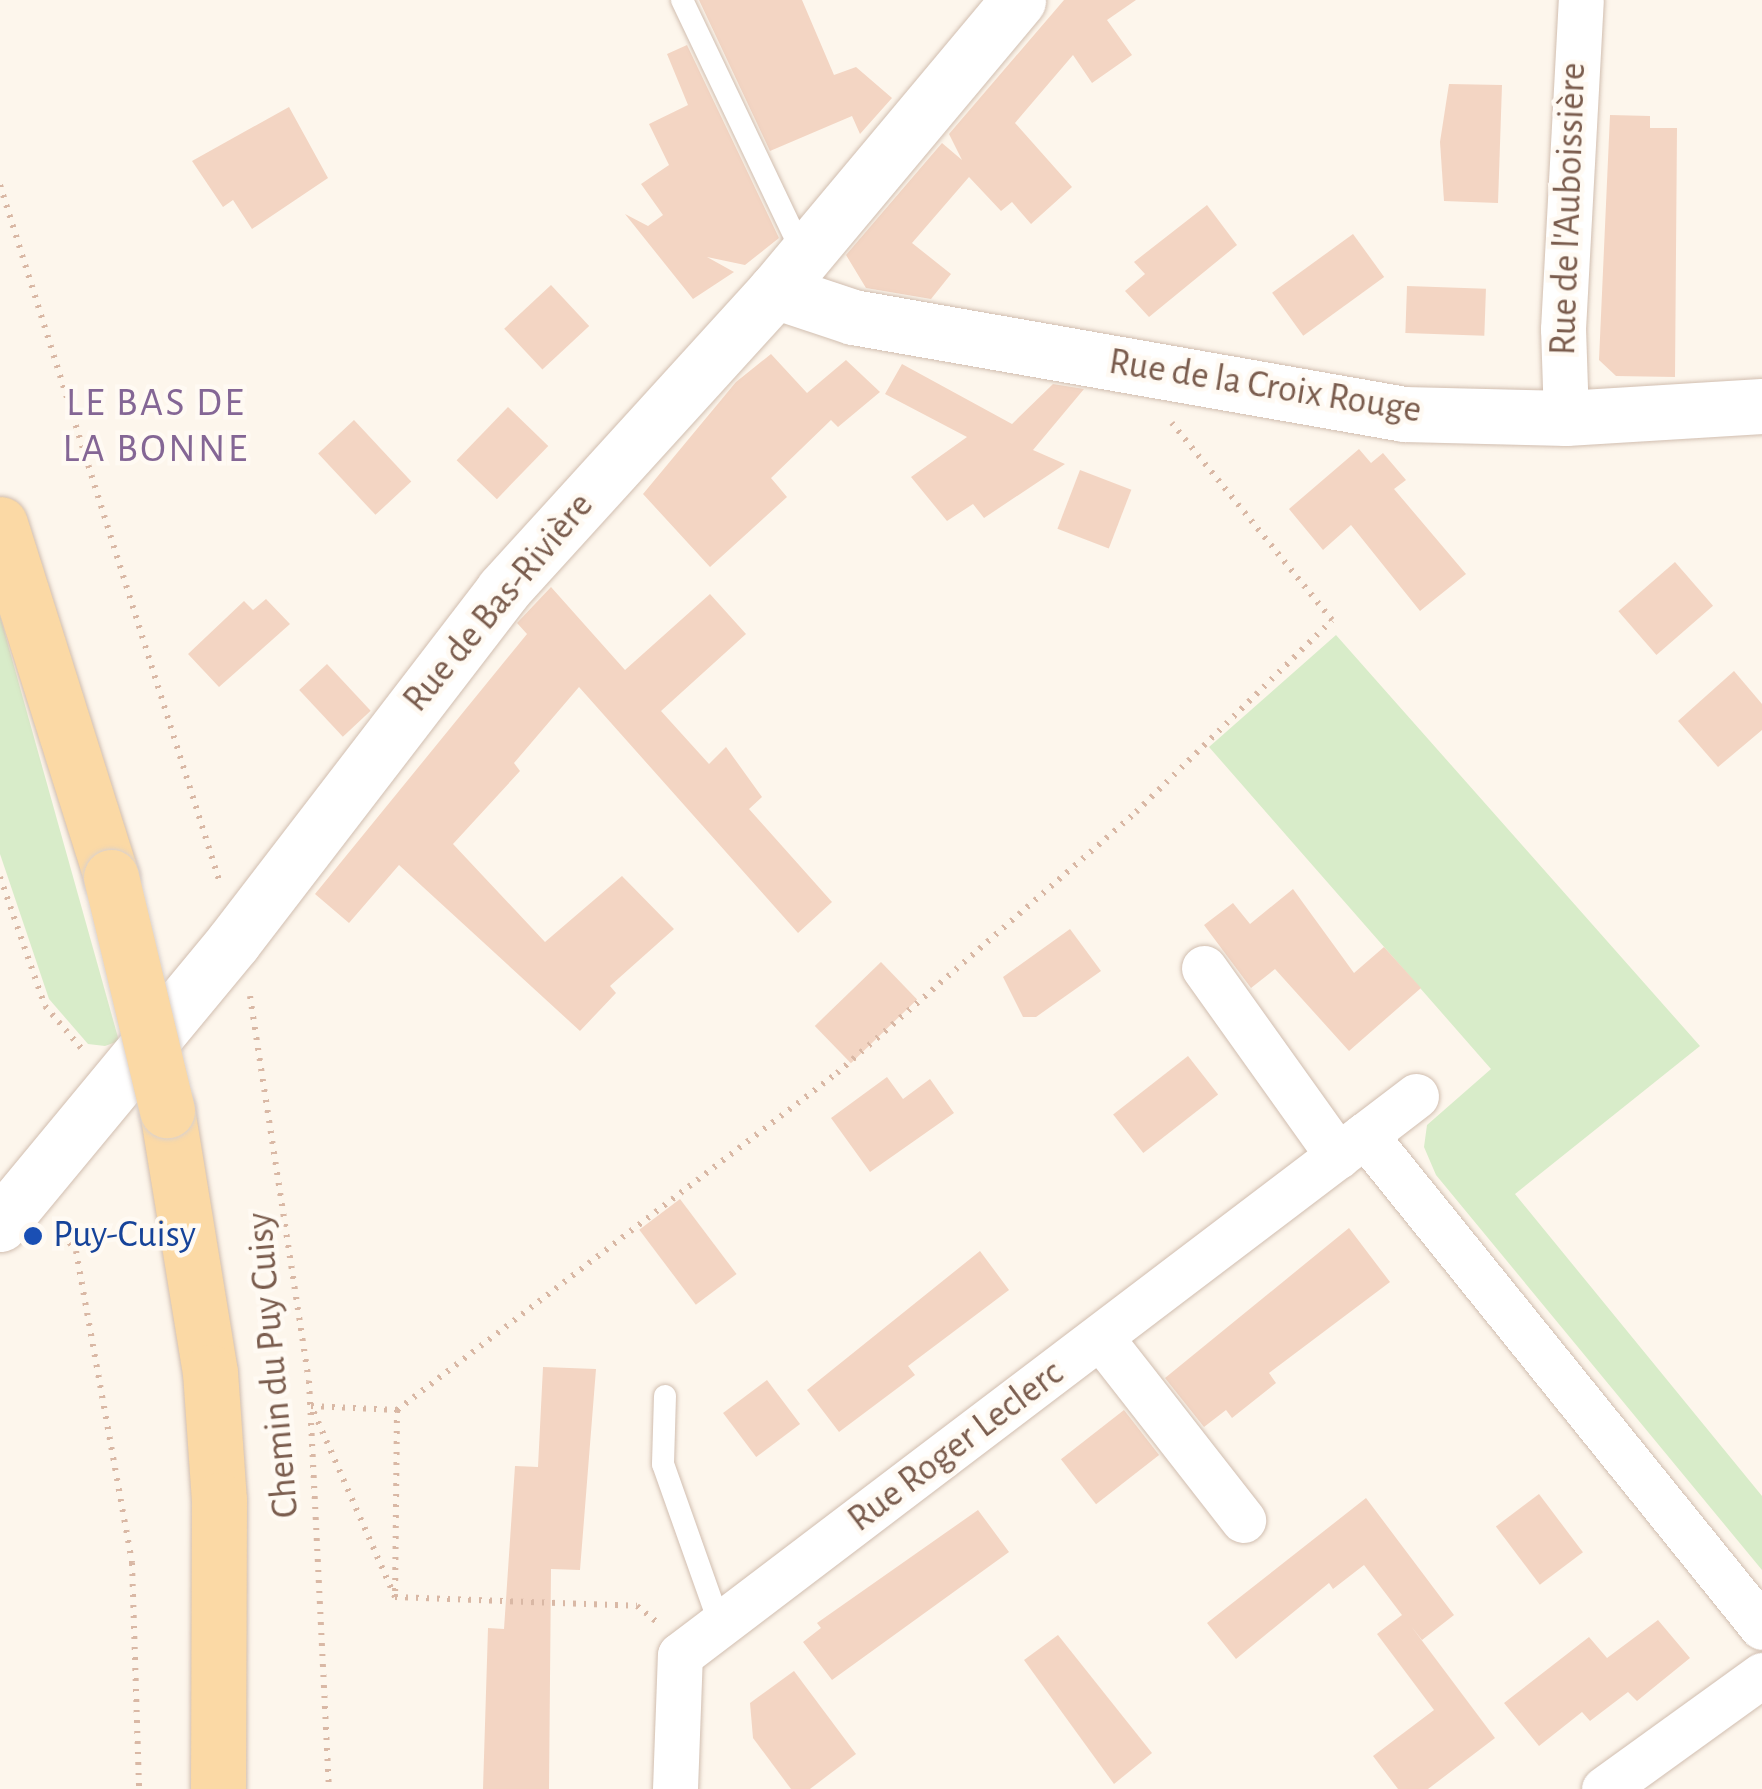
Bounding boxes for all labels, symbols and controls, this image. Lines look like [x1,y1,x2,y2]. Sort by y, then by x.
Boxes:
street label: Rue de l'Auboissière [1541,62,1597,356]
street label: Rue de la Croix Rouge [1105,340,1425,434]
district label: LE BAS DE LA BONNE [62,379,250,473]
street label: Rue de Bas-Rivière [394,484,604,722]
street label: Chemin du Puy Cuisy [238,1210,310,1520]
place label: Puy-Cuisy [53,1213,196,1259]
marker: Puy-Cuisy [22,1225,44,1247]
street label: Rue Roger Leclerc [839,1351,1073,1543]

